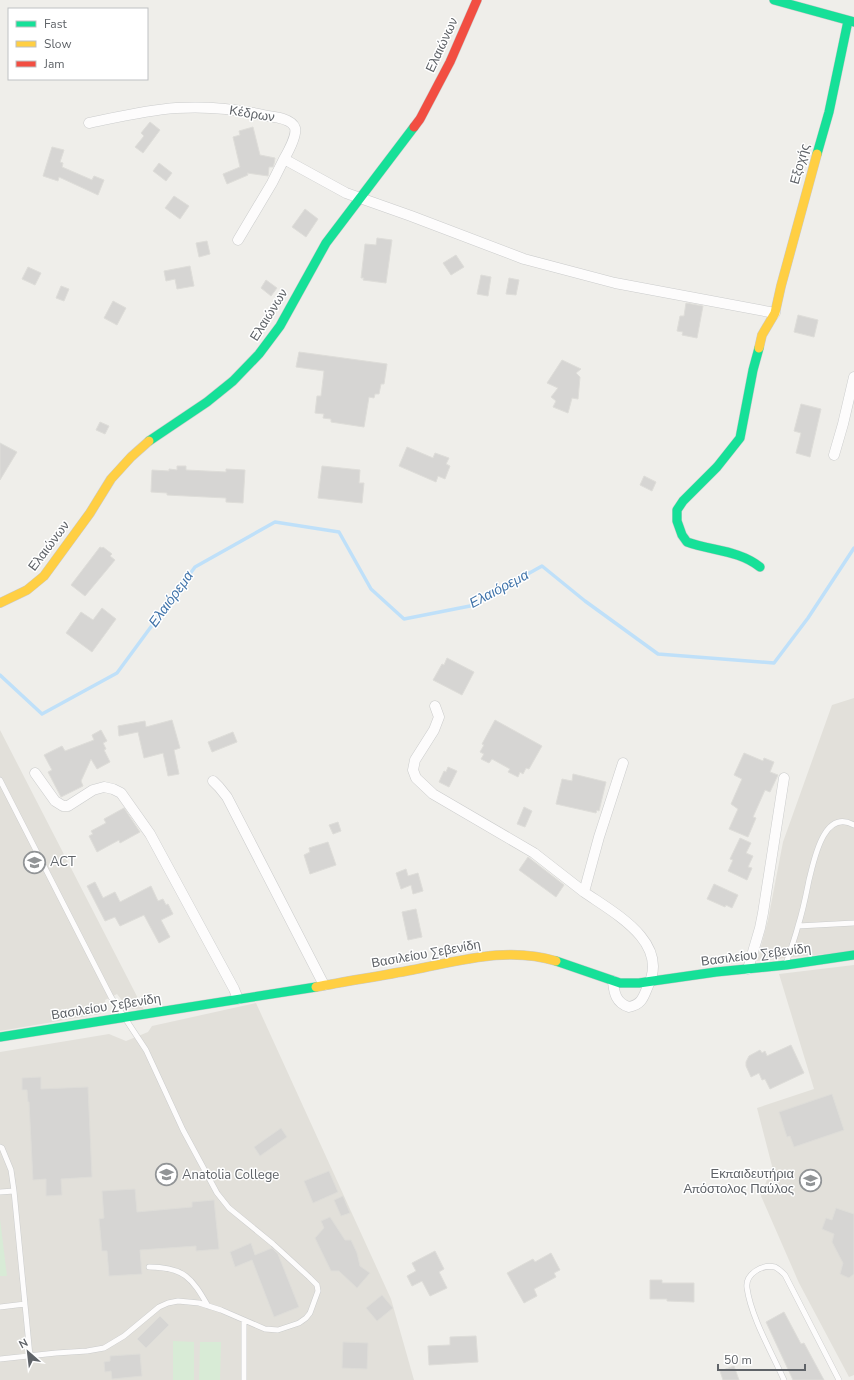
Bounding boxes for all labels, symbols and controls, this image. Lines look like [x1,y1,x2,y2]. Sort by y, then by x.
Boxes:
legend [8,8,148,80]
street label: Ελαιώνων [421,15,463,75]
text: Fast [44,16,67,32]
text: Slow [44,36,72,52]
text: Jam [43,56,65,72]
street label: Κέδρων [228,102,276,126]
street label: Εξοχής [786,142,814,186]
street label: Ελαιώνων [246,285,292,345]
street label: Ελαιώνων [24,517,74,575]
water label: Ελαιόρεμα [466,565,533,613]
water label: Ελαιόρεμα [144,566,198,631]
school or university icon: ACT [21,849,47,875]
place label: ACT [50,853,76,871]
street label: Βασιλείου Σεβενίδη [370,936,482,972]
street label: Βασιλείου Σεβενίδη [700,939,812,971]
street label: Βασιλείου Σεβενίδη [50,989,162,1025]
school or university icon: Anatolia College [154,1162,180,1188]
place label: Εκπαιδευτήρια Απόστολος Παύλος [684,1165,794,1198]
place label: Anatolia College [182,1166,279,1184]
school or university icon: Εκπαιδευτήρια Απόστολος Παύλος [797,1168,823,1194]
north arrow [8,1332,48,1372]
text: N [16,1335,31,1352]
scale bar [718,1346,805,1372]
text: 50 m [724,1352,752,1368]

